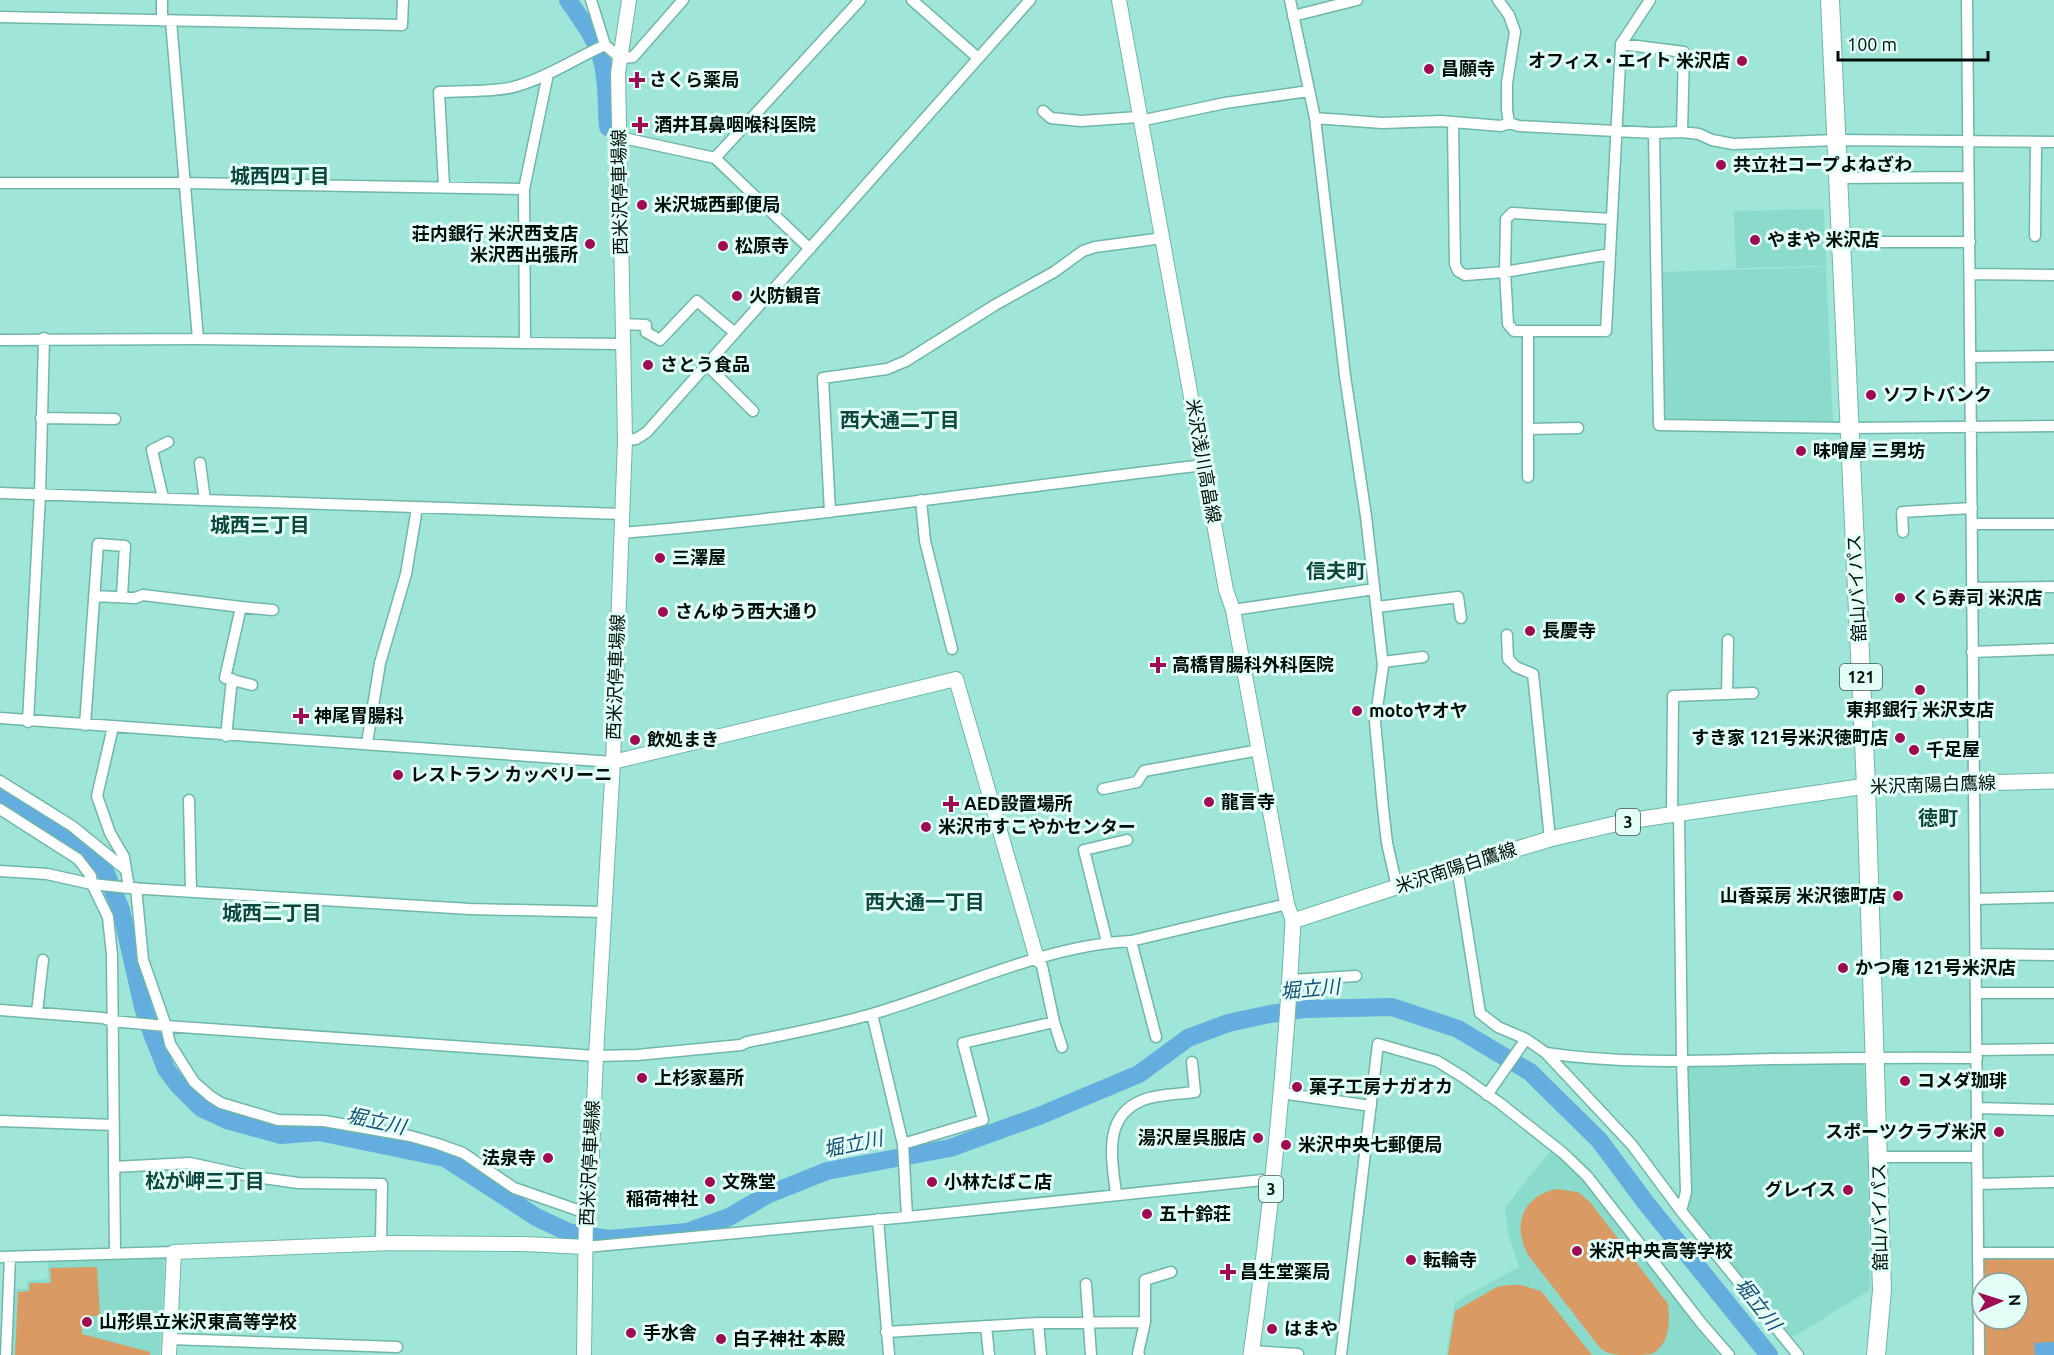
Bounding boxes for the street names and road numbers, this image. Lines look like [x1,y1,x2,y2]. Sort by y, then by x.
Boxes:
street label: 西米沢停車場線 [608,129,630,255]
street label: 米沢浅川高畠線 [1183,397,1225,525]
street label: 舘山バイパス [1843,534,1869,642]
street label: 西米沢停車場線 [603,614,627,740]
road number: 121 [1840,664,1882,690]
street label: 米沢南陽白鷹線 [1870,772,1996,796]
road number: 3 [1616,809,1640,835]
street label: 米沢南陽白鷹線 [1393,838,1519,896]
street label: 西米沢停車場線 [576,1100,602,1226]
street label: 舘山バイパス [1868,1163,1890,1271]
road number: 3 [1259,1176,1283,1202]

